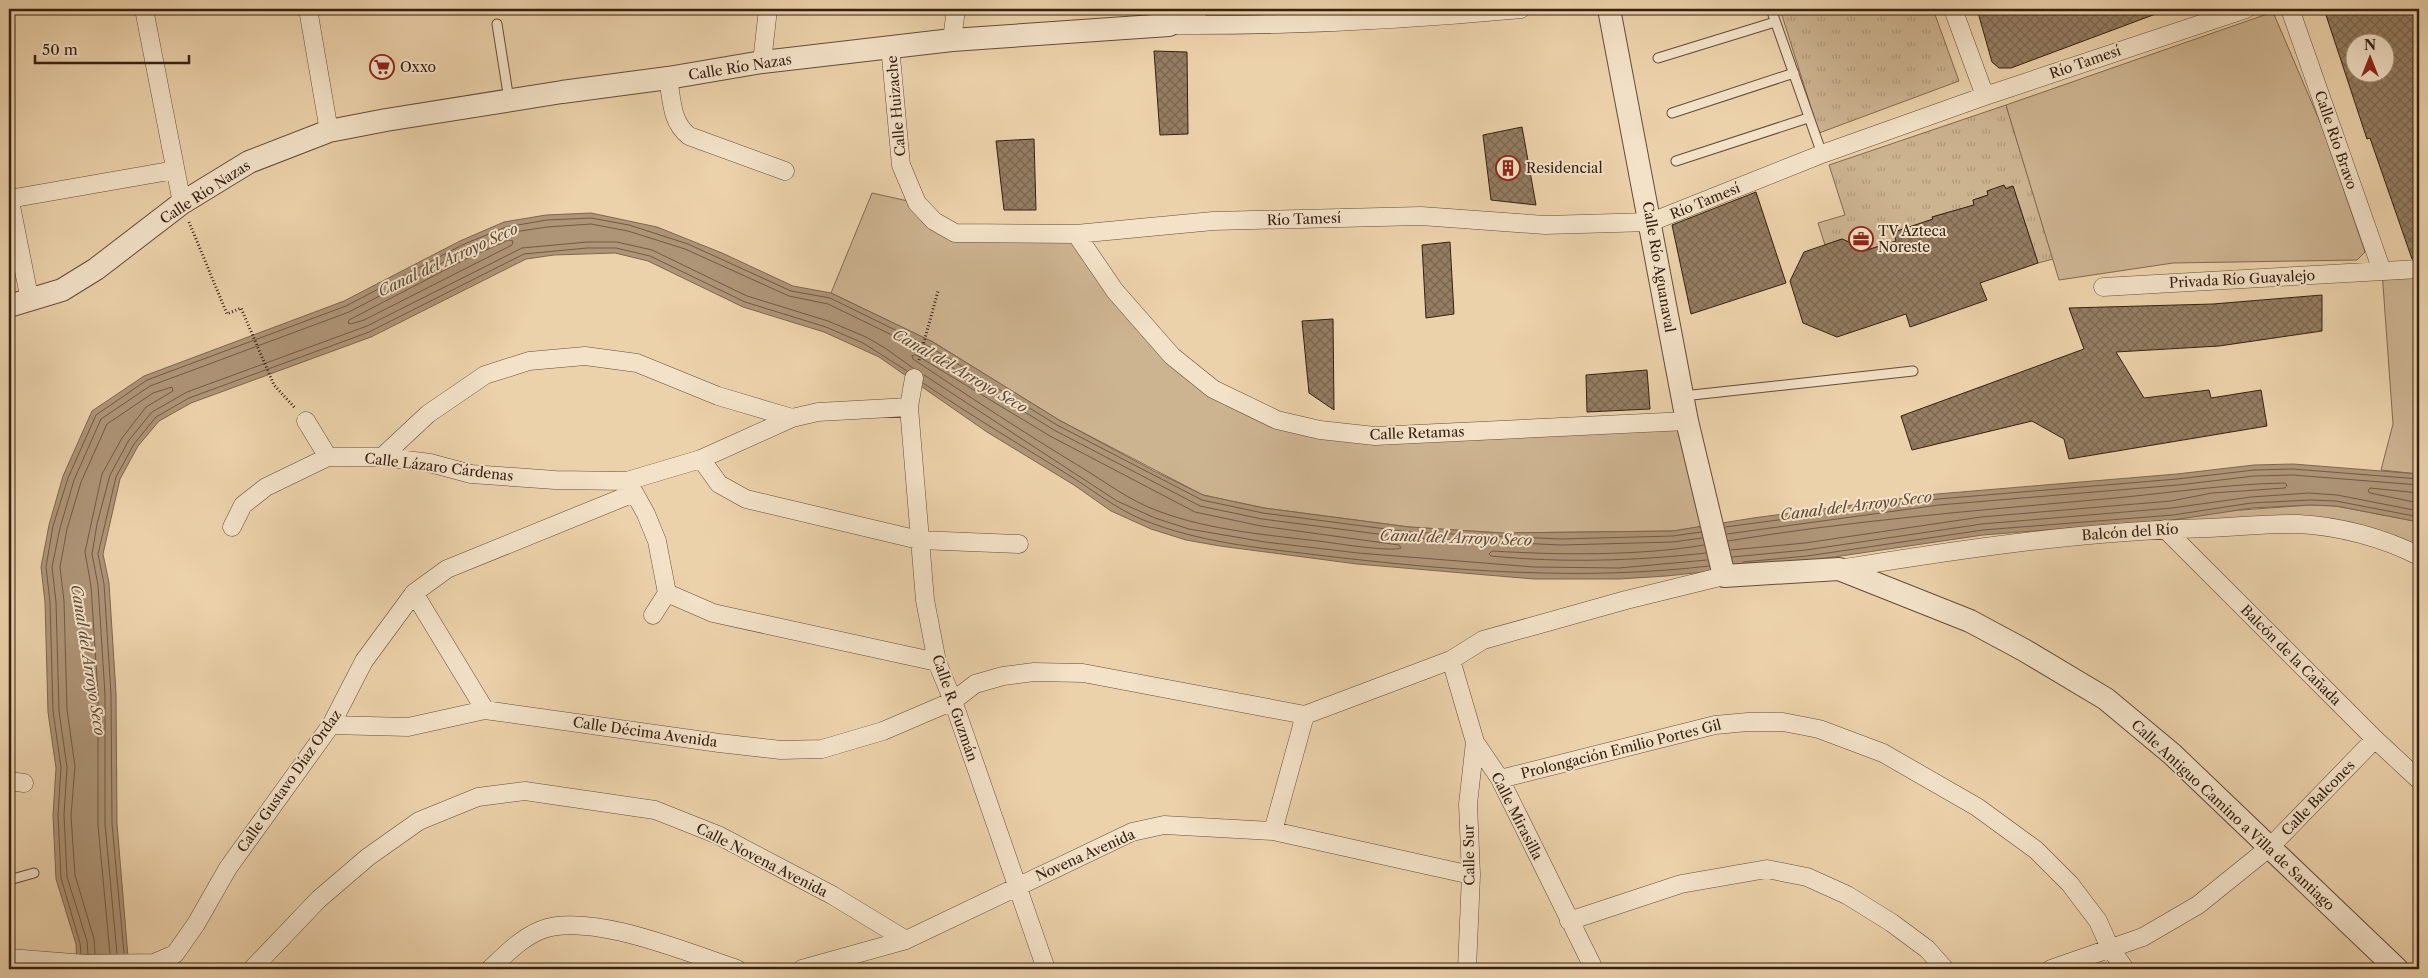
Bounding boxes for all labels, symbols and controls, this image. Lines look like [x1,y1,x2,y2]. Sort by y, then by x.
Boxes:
scale bar [35,32,189,64]
north arrow [2346,32,2396,82]
text: N [2364,36,2376,54]
text: 50 m [42,40,78,59]
street label: Río Tamesí [2047,41,2123,83]
street label: Calle Río Nazas [687,50,793,84]
supermarket icon: Oxxo [369,54,395,80]
street label: Calle Huizache [883,55,909,157]
place label: Oxxo [400,58,436,76]
street label: Calle Río Bravo [2311,88,2361,192]
building icon: Residencial [1495,155,1521,181]
street label: Calle Río Nazas [156,156,254,228]
place label: Residencial [1526,159,1603,177]
street label: Río Tamesí [1667,179,1743,223]
street label: Calle Río Aguanaval [1639,200,1679,334]
street label: Río Tamesí [1267,209,1341,229]
water label: Canal del Arroyo Seco [375,219,521,300]
place label: TV Azteca Noreste [1878,222,1947,256]
office icon: TV Azteca Noreste [1848,226,1874,252]
street label: Privada Río Guayalejo [2168,266,2316,292]
water label: Canal del Arroyo Seco [889,324,1031,417]
street label: Calle Retamas [1369,422,1465,444]
street label: Calle Lázaro Cárdenas [364,449,514,485]
water label: Canal del Arroyo Seco [1779,487,1933,524]
street label: Balcón del Río [2081,520,2179,544]
water label: Canal del Arroyo Seco [1379,525,1533,550]
water label: Canal del Arroyo Seco [67,583,110,737]
street label: Balcón de la Cañada [2237,601,2346,710]
street label: Calle R. Guzmán [928,652,982,764]
street label: Calle Gustavo Díaz Ordaz [233,706,345,856]
street label: Calle Décima Avenida [572,713,719,751]
street label: Prolongación Emilio Portes Gil [1519,715,1723,783]
street label: Calle Antiguo Camino a Villa de Santiago [2127,716,2339,914]
street label: Calle Balcones [2277,756,2359,840]
street label: Calle Mirasilla [1487,769,1547,863]
street label: Calle Novena Avenida [693,819,831,901]
street label: Calle Sur [1459,824,1479,886]
street label: Novena Avenida [1032,825,1138,885]

